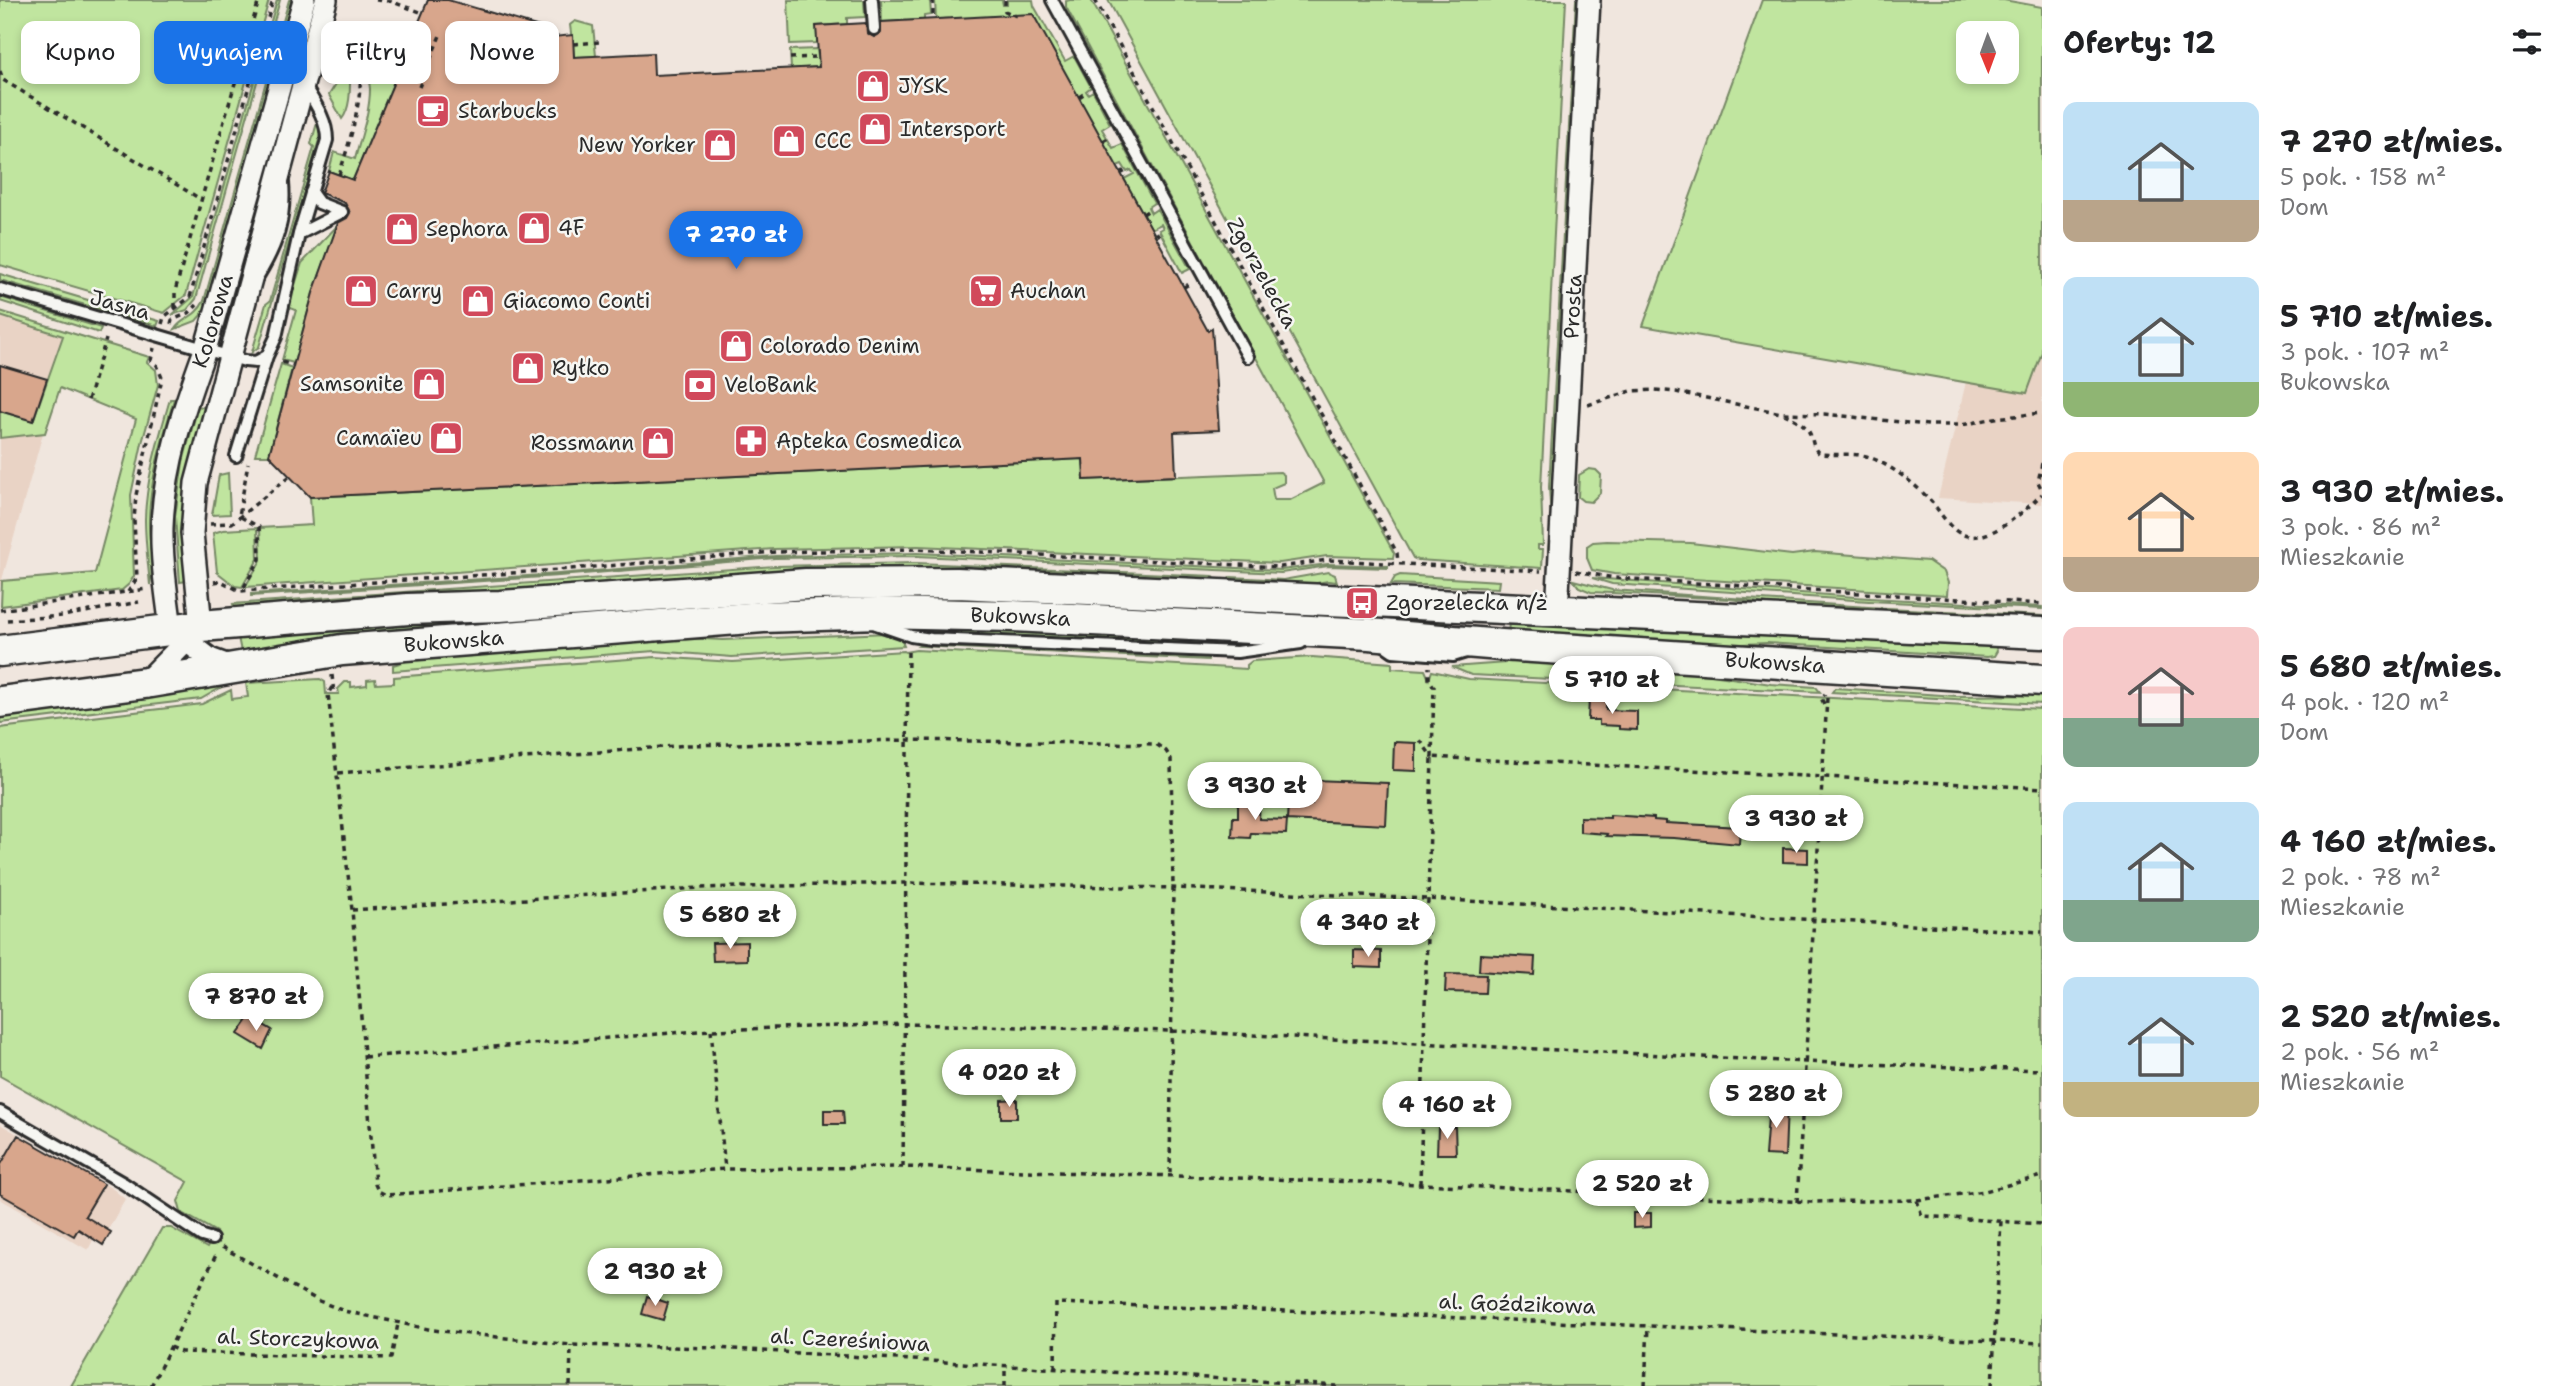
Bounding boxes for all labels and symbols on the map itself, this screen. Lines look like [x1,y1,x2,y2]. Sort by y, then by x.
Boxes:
north arrow [1956,21,2020,84]
shop icon: JYSK [854,67,892,105]
place label: JYSK [898,72,948,100]
cafe icon: Starbucks [414,92,452,130]
place label: Starbucks [458,97,557,125]
shop icon: Intersport [856,110,894,148]
place label: Intersport [900,115,1006,143]
shop icon: CCC [770,122,808,160]
shop icon: New Yorker [701,126,739,164]
place label: CCC [814,127,852,155]
place label: New Yorker [578,131,696,159]
shop icon: 4F [515,209,553,247]
shop icon: Sephora [383,210,421,248]
pin: 7 270 zł [664,212,808,271]
street label: Zgorzelecka [1220,213,1304,333]
place label: 4F [558,214,585,242]
place label: Sephora [426,215,508,243]
street label: Kolorowa [186,271,240,372]
shop icon: Carry [342,272,380,310]
supermarket icon: Auchan [967,272,1005,310]
street label: Prosta [1557,273,1589,340]
place label: Carry [386,277,442,305]
place label: Auchan [1010,277,1086,305]
shop icon: Giacomo Conti [459,282,497,320]
street label: Jasna [87,283,153,327]
place label: Giacomo Conti [503,287,651,315]
shop icon: Colorado Denim [717,327,755,365]
place label: Colorado Denim [760,332,920,360]
shop icon: Ryłko [509,349,547,387]
place label: Ryłko [552,354,609,382]
shop icon: Samsonite [410,365,448,403]
bank icon: VeloBank [681,366,719,404]
place label: Samsonite [300,370,404,398]
place label: VeloBank [724,371,817,399]
shop icon: Camaïeu [427,419,465,457]
pharmacy icon: Apteka Cosmedica [732,422,770,460]
place label: Camaïeu [336,424,422,452]
shop icon: Rossmann [639,424,677,462]
place label: Apteka Cosmedica [776,427,962,455]
place label: Rossmann [531,429,634,457]
bus stop icon: Zgorzelecka n/ż [1343,584,1381,622]
place label: Zgorzelecka n/ż [1386,589,1548,617]
street label: Bukowska [970,601,1071,633]
street label: Bukowska [403,623,505,659]
street label: Bukowska [1724,646,1826,680]
pin: 5 710 zł [1540,656,1684,716]
pin: 3 930 zł [1183,762,1327,822]
pin: 3 930 zł [1724,796,1868,855]
pin: 5 680 zł [658,892,802,951]
pin: 4 340 zł [1296,900,1440,959]
pin: 7 870 zł [184,974,328,1033]
pin: 4 020 zł [937,1050,1081,1109]
pin: 5 280 zł [1704,1070,1848,1130]
pin: 4 160 zł [1375,1082,1519,1141]
pin: 2 520 zł [1570,1160,1714,1220]
pin: 2 930 zł [583,1248,727,1308]
street label: al. Goździkowa [1438,1287,1596,1321]
street label: al. Storczykowa [217,1322,379,1356]
street label: al. Czereśniowa [769,1322,931,1358]

